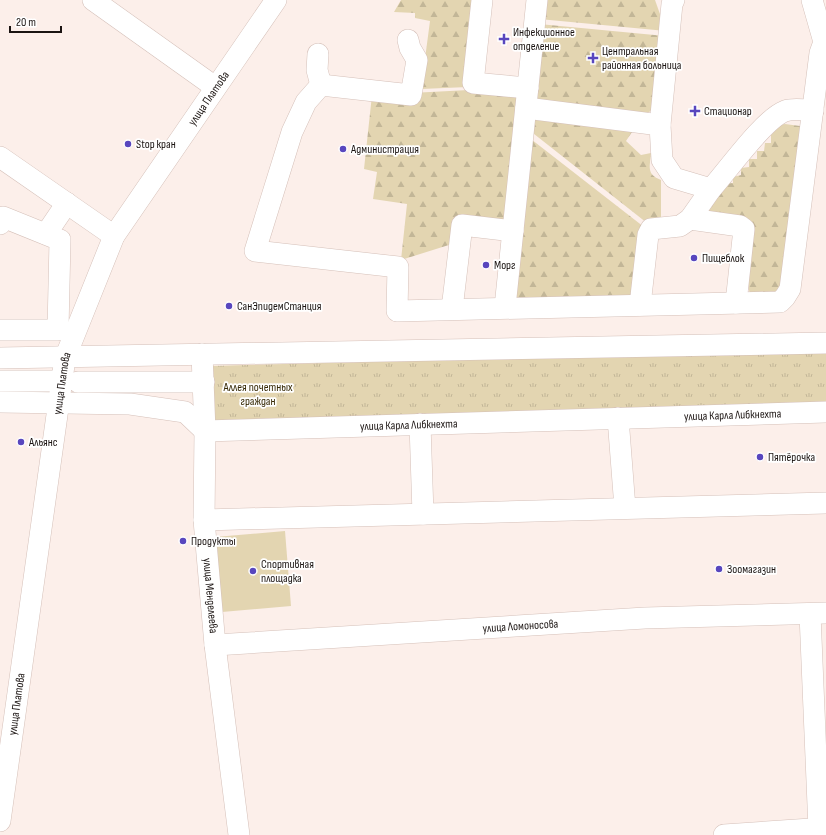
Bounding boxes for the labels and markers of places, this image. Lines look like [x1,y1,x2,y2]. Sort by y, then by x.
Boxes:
place label: Инфекционное отделение [513,25,575,54]
marker: Инфекционное отделение [498,33,510,45]
place label: Центральная районная больница [602,44,682,73]
marker: Центральная районная больница [587,52,599,64]
place label: Стационар [704,104,752,119]
marker: Стационар [689,105,701,117]
place label: Stop кран [136,137,176,152]
marker: Stop кран [123,139,133,149]
place label: Администрация [350,142,419,157]
marker: Администрация [338,144,348,154]
place label: Пищеблок [702,251,745,266]
marker: Пищеблок [689,253,699,263]
place label: Морг [494,258,516,273]
marker: Морг [481,260,491,270]
place label: СанЭпидемСтанция [237,299,322,314]
marker: СанЭпидемСтанция [224,301,234,311]
place label: Альянс [28,435,58,450]
marker: Альянс [16,437,26,447]
place label: Пятёрочка [768,450,816,465]
marker: Пятёрочка [755,452,765,462]
place label: Продукты [191,534,236,549]
marker: Продукты [178,536,188,546]
place label: Спортивная площадка [261,557,314,586]
place label: Зоомагазин [727,562,776,577]
marker: Зоомагазин [714,564,724,574]
marker: Спортивная площадка [248,566,258,576]

